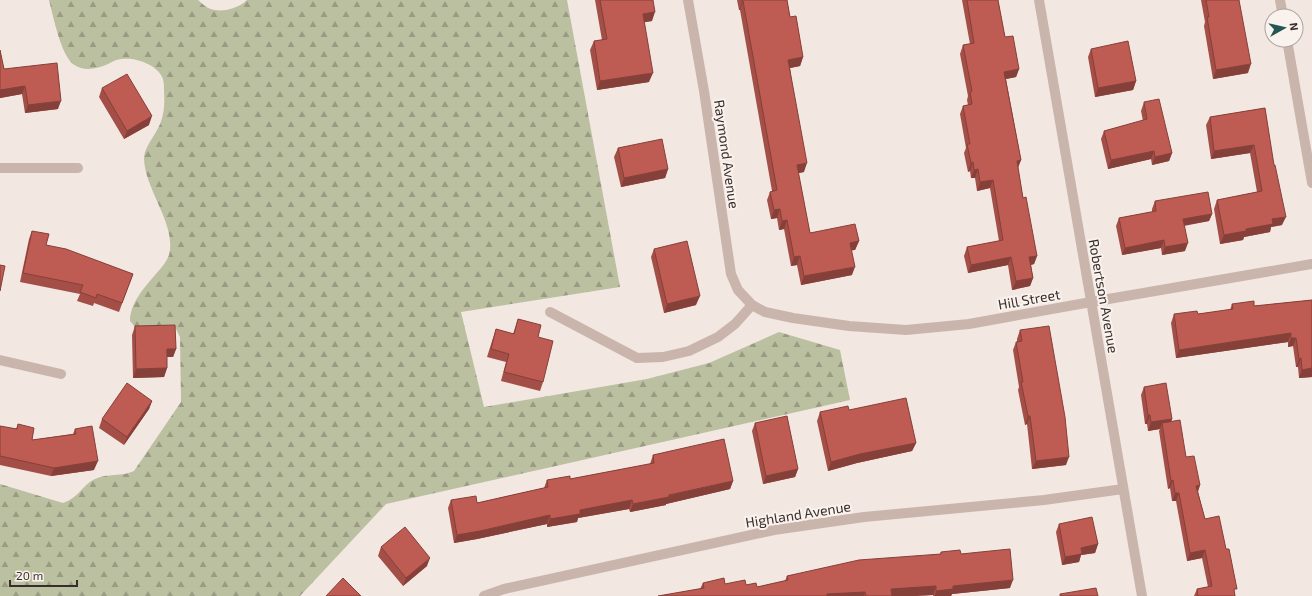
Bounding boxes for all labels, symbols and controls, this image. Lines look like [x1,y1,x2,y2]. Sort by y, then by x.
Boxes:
north arrow [1264,8,1304,48]
text: N [1287,22,1301,31]
street label: Raymond Avenue [711,98,743,210]
street label: Robertson Avenue [1086,237,1122,355]
street label: Hill Street [997,285,1061,313]
street label: Highland Avenue [744,497,852,531]
scale bar [10,562,77,588]
text: 20 m [16,568,43,582]

